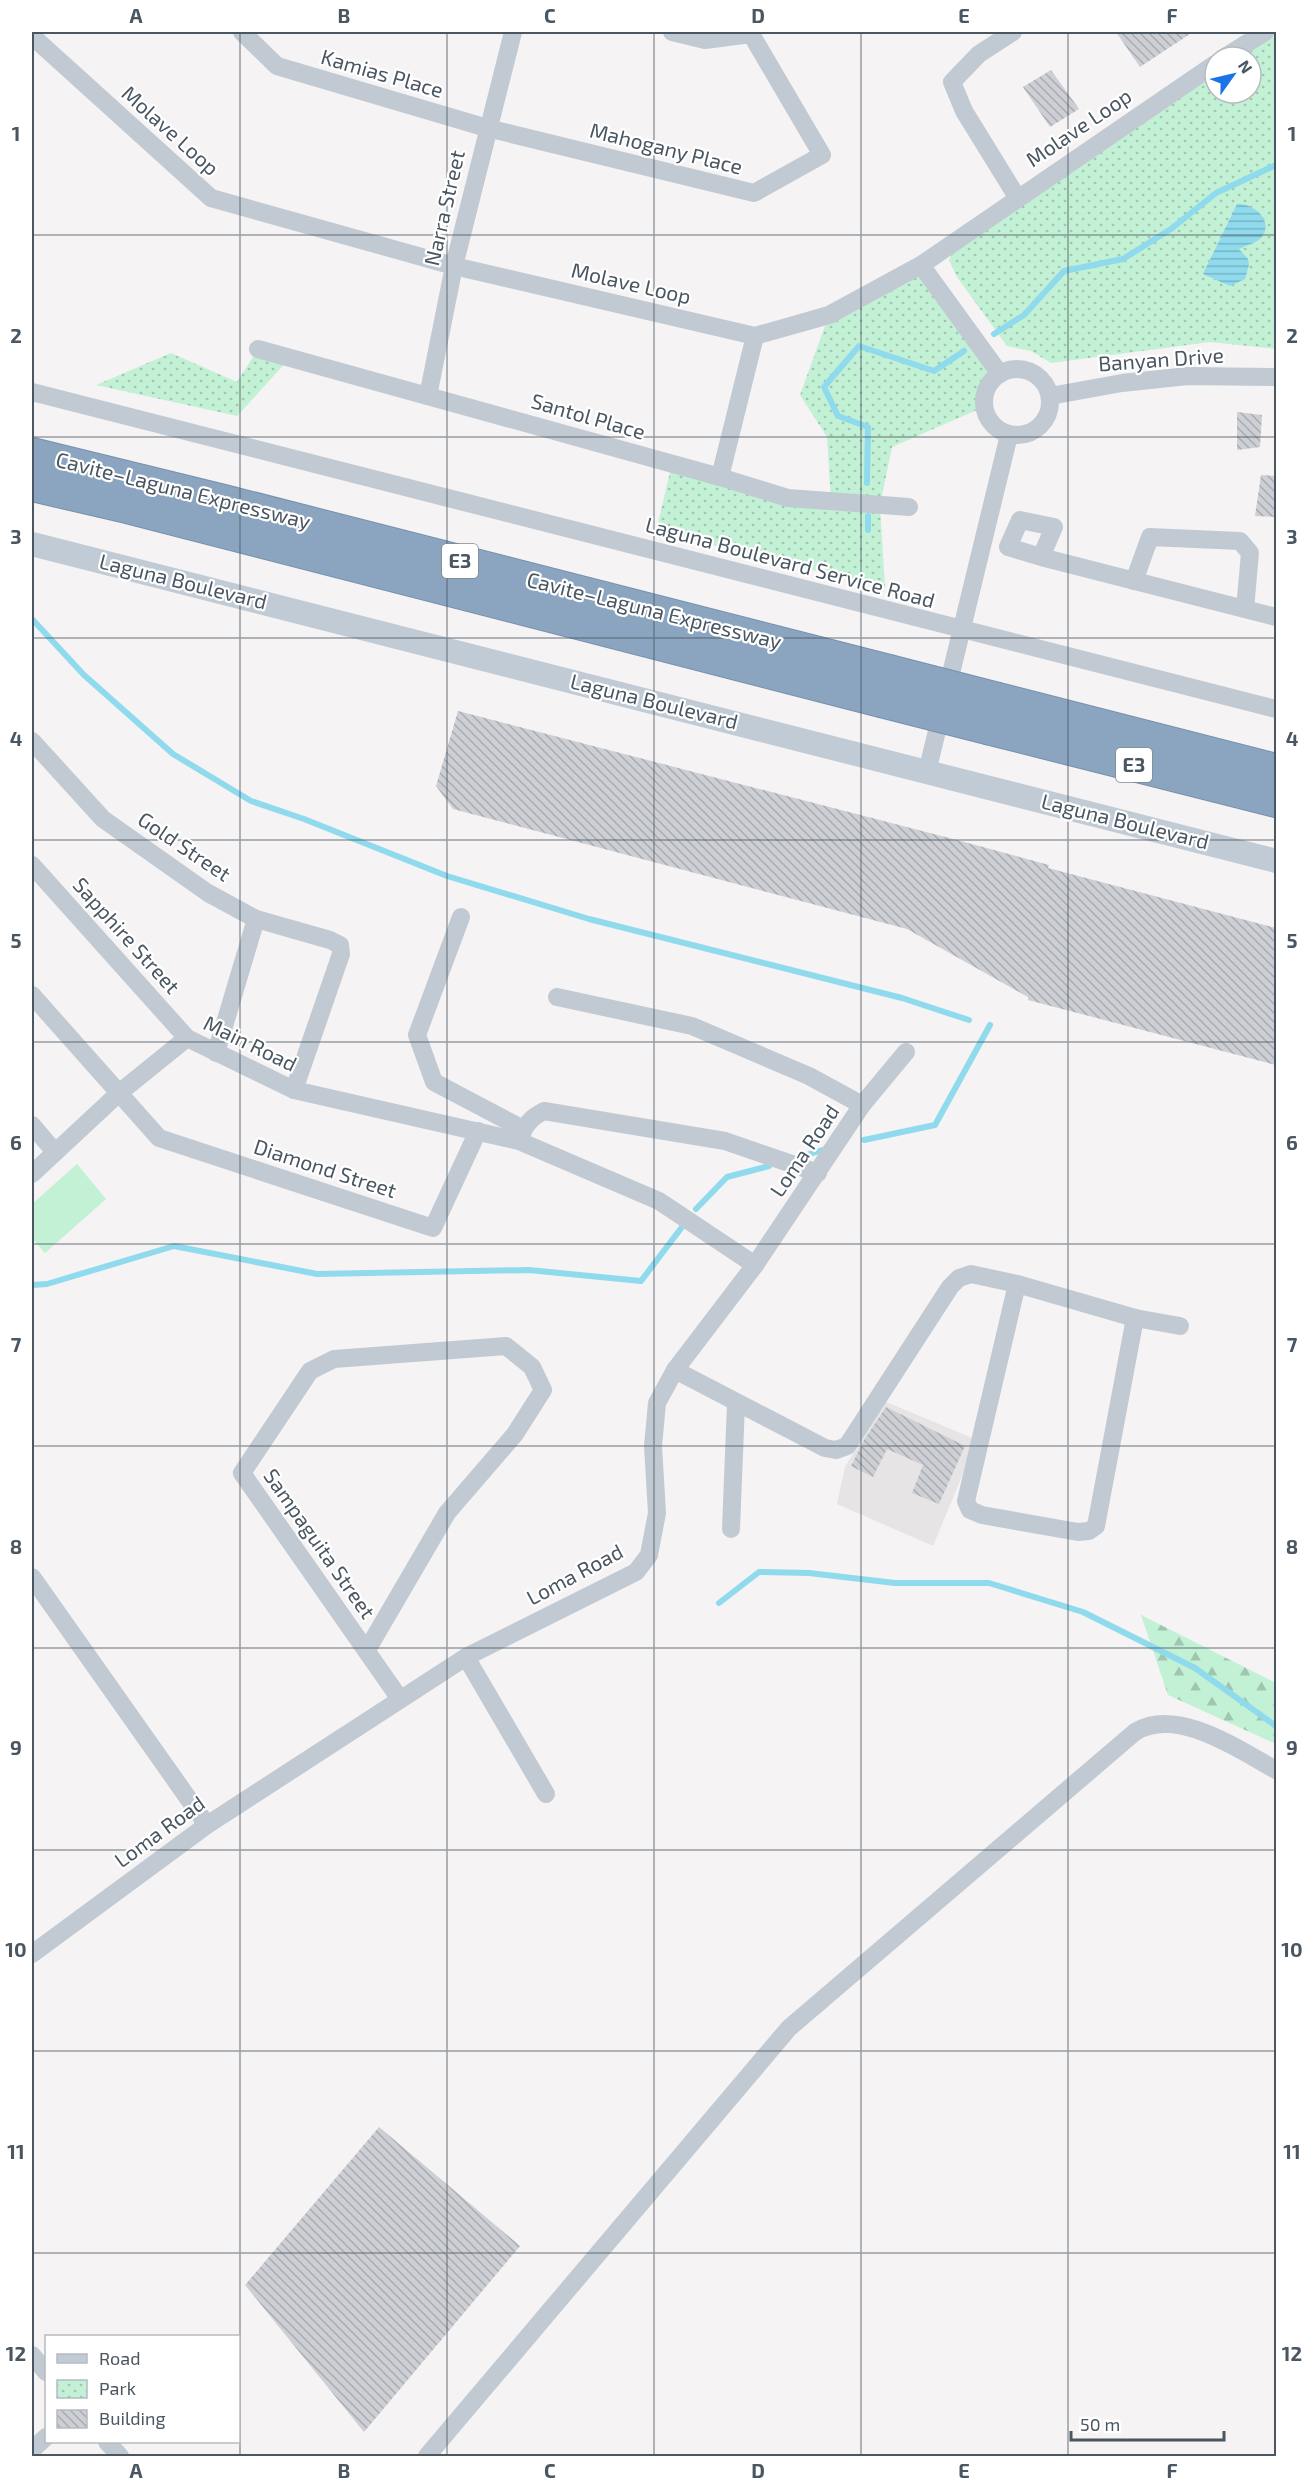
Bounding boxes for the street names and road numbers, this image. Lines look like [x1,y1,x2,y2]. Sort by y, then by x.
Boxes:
street label: Kamias Place [318,43,446,102]
street label: Molave Loop [117,80,225,180]
street label: Molave Loop [1021,82,1136,171]
street label: Mahogany Place [588,117,745,179]
street label: Narra Street [418,147,469,268]
street label: Molave Loop [569,257,694,308]
street label: Banyan Drive [1097,342,1225,375]
street label: Santol Place [529,387,648,444]
street label: Cavite–Laguna Expressway [53,446,313,533]
street label: Laguna Boulevard Service Road [643,511,938,612]
road number: E3 [442,544,478,578]
street label: Laguna Boulevard [97,548,270,613]
street label: Cavite–Laguna Expressway [524,566,784,653]
street label: Laguna Boulevard [568,668,741,733]
road number: E3 [1116,748,1152,782]
street label: Laguna Boulevard [1039,788,1212,853]
street label: Gold Street [134,806,236,886]
street label: Sapphire Street [68,872,186,998]
street label: Main Road [200,1009,301,1076]
street label: Loma Road [764,1099,844,1201]
street label: Diamond Street [251,1133,400,1202]
street label: Sampaguita Street [259,1464,381,1623]
street label: Loma Road [522,1538,627,1610]
street label: Loma Road [109,1790,209,1872]

